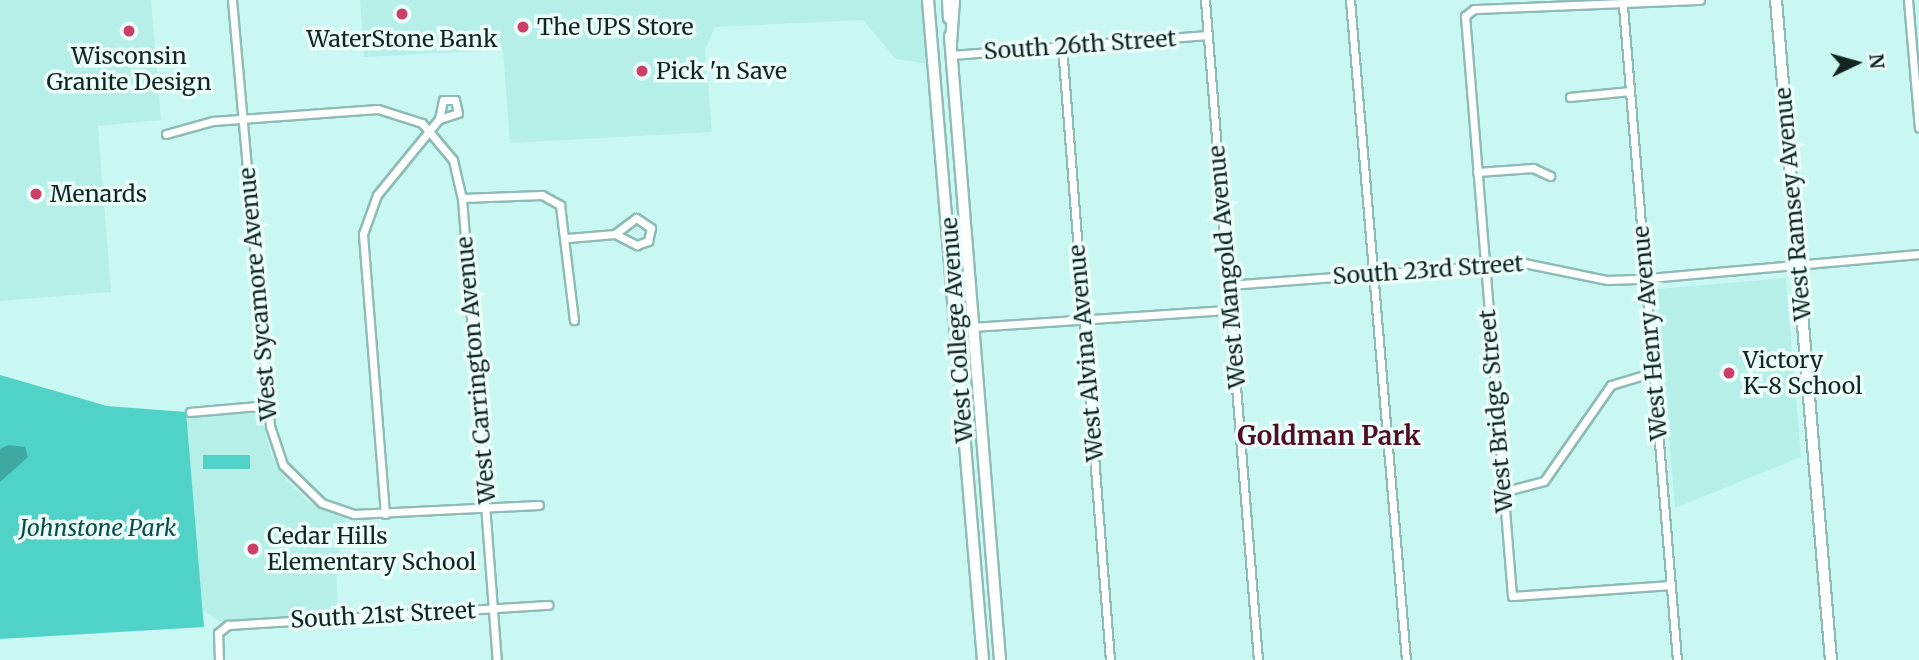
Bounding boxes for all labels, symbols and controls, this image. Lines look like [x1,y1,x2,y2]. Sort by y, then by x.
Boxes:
marker: WaterStone Bank [394,6,410,22]
place label: The UPS Store [537,13,694,41]
marker: The UPS Store [515,19,531,35]
marker: Wisconsin Granite Design [121,23,137,39]
street label: South 26th Street [983,24,1177,66]
place label: WaterStone Bank [307,25,497,53]
north arrow [1821,28,1891,98]
place label: Wisconsin Granite Design [47,42,211,96]
text: N [1864,53,1890,70]
place label: Pick 'n Save [656,57,787,85]
marker: Pick 'n Save [634,63,650,79]
street label: West Ramsey Avenue [1769,86,1817,322]
street label: West Mangold Avenue [1203,144,1251,390]
street label: West Sycamore Avenue [233,166,283,422]
place label: Menards [50,180,147,208]
marker: Menards [28,186,44,202]
street label: West College Avenue [935,216,979,444]
street label: West Henry Avenue [1627,225,1673,441]
street label: West Carrington Avenue [451,235,501,505]
street label: West Alvina Avenue [1063,243,1109,463]
street label: South 23rd Street [1332,250,1524,290]
street label: West Bridge Street [1473,308,1519,514]
place label: Victory K-8 School [1743,346,1862,400]
marker: Victory K-8 School [1721,365,1737,381]
district label: Goldman Park [1237,420,1421,452]
park label: Johnstone Park [20,514,176,542]
place label: Cedar Hills Elementary School [267,522,476,576]
marker: Cedar Hills Elementary School [245,541,261,557]
street label: South 21st Street [290,596,476,634]

